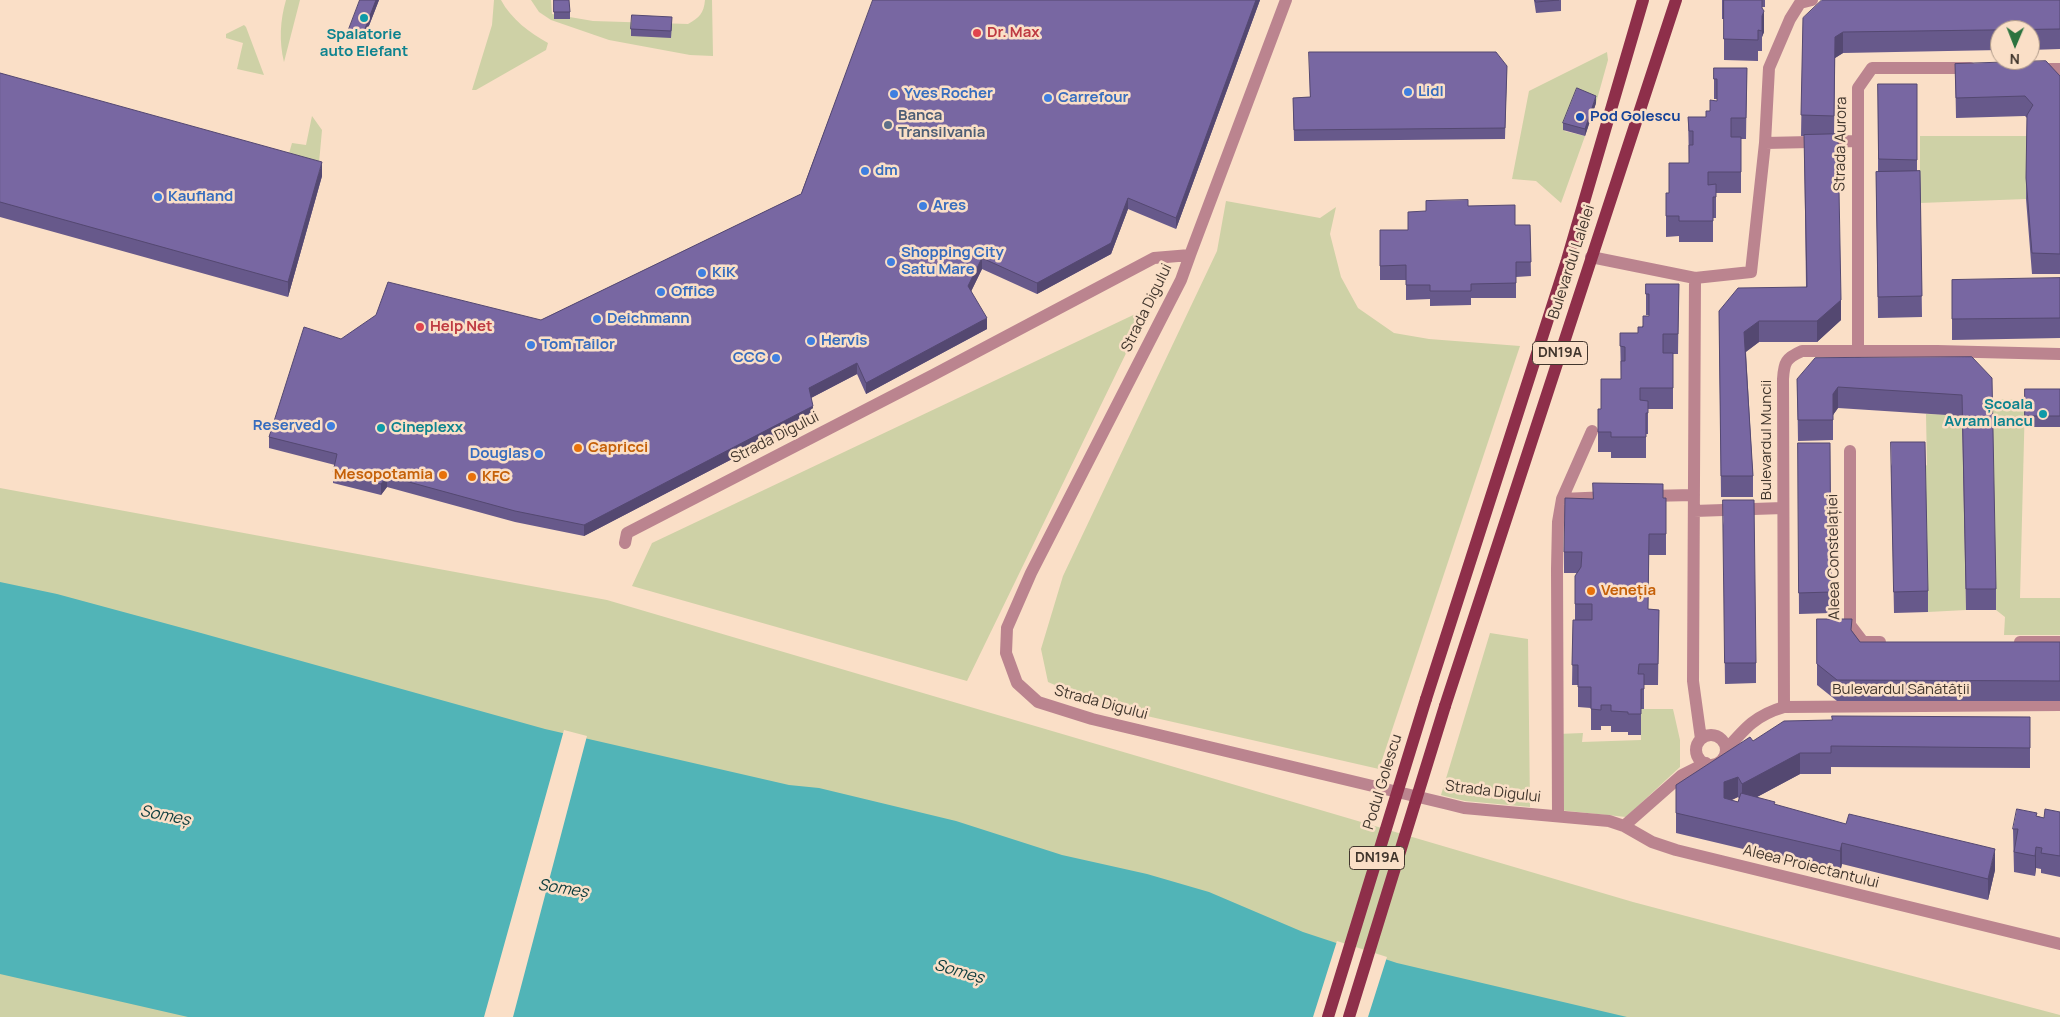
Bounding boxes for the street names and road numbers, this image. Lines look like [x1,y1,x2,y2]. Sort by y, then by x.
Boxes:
street label: Strada Aurora [1831,96,1851,192]
street label: Bulevardul Lalelei [1545,203,1599,321]
street label: Strada Digului [1118,261,1176,355]
road number: DN19A [1532,342,1588,364]
street label: Bulevardul Muncii [1758,380,1776,500]
street label: Strada Digului [728,408,822,468]
street label: Aleea Constelației [1824,494,1844,620]
street label: Bulevardul Sănătății [1832,681,1970,699]
street label: Strada Digului [1052,682,1150,724]
street label: Podul Golescu [1360,732,1406,832]
street label: Strada Digului [1444,777,1542,807]
street label: Aleea Proiectantului [1741,841,1881,893]
road number: DN19A [1350,846,1404,870]

